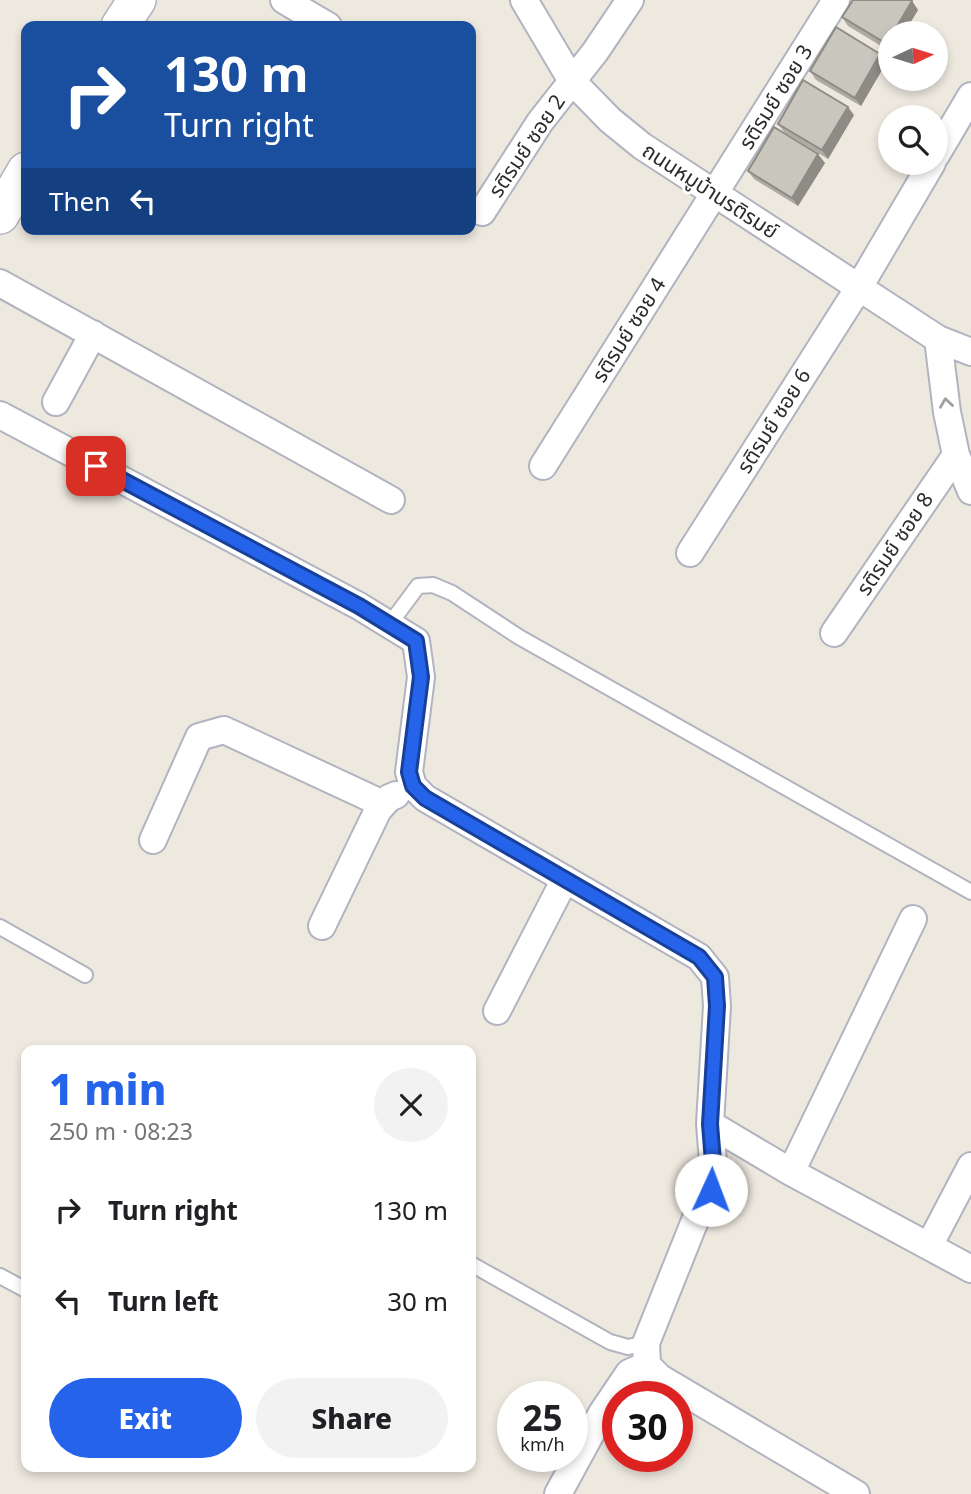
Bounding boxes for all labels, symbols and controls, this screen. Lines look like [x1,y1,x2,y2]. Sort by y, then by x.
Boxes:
north arrow [878,21,948,91]
map controls [878,21,948,175]
street label: รติรมย์ ซอย 3 [732,39,818,154]
text: 130 m [164,40,309,106]
icon: right [49,49,140,140]
street label: รติรมย์ ซอย 2 [481,89,571,202]
text: Turn right [164,103,314,146]
button: search [878,105,948,175]
street label: ถนนหมูบ้านรติรมย์ [637,136,784,245]
icon: left [124,182,162,220]
text: Then [49,183,110,219]
street label: รติรมย์ ซอย 4 [585,272,671,387]
street label: รติรมย์ ซอย 6 [730,363,816,478]
one-way arrow [939,397,954,409]
pin [66,436,126,496]
icon: arrive [77,447,115,485]
street label: รติรมย์ ซอย 8 [849,487,939,600]
text: 1 min [49,1060,166,1117]
button: close [374,1068,448,1142]
text: 250 m · 08:23 [49,1115,193,1147]
position arrow [674,1153,748,1227]
icon: right [49,1191,87,1229]
text: Turn right [108,1192,238,1228]
text: 130 m [372,1192,448,1228]
icon: left [49,1282,87,1320]
text: Turn left [108,1283,219,1319]
text: 30 m [387,1283,448,1319]
button: Exit [49,1378,242,1458]
button: Share [256,1378,448,1458]
speed limit sign: 30 [602,1381,693,1472]
text: 25 [522,1394,563,1441]
text: km/h [520,1432,565,1456]

